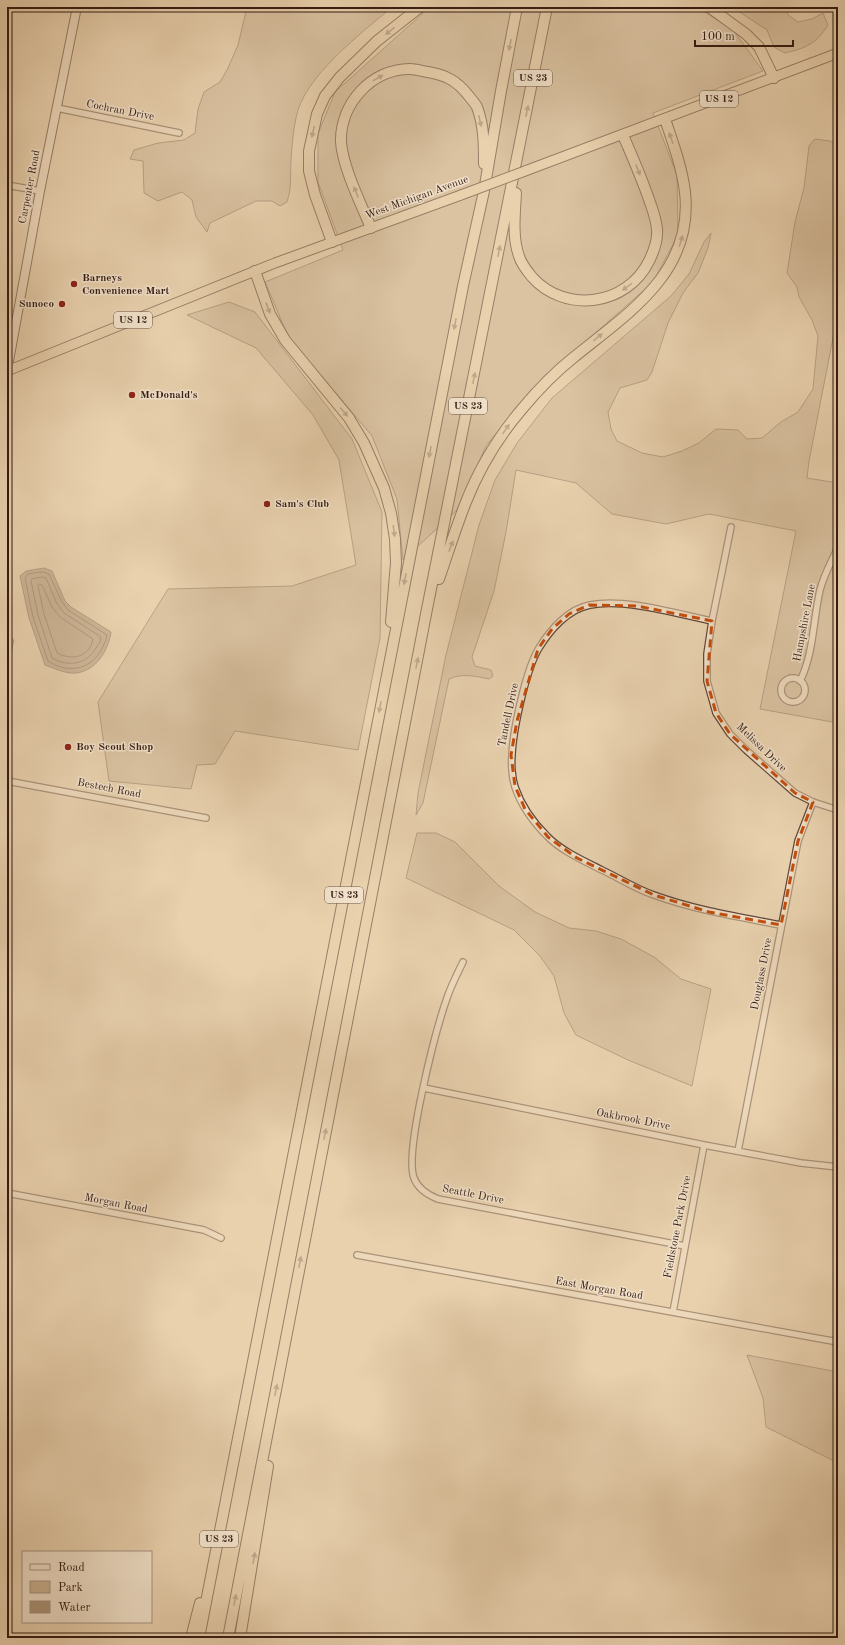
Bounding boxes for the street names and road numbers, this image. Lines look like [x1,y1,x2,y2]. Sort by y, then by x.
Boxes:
road number: US 23 [514,70,552,86]
road number: US 12 [700,91,738,107]
street label: Cochran Drive [85,99,155,123]
street label: Carpenter Road [17,149,43,225]
street label: West Michigan Avenue [364,174,470,222]
road number: US 12 [114,312,152,328]
road number: US 23 [449,398,487,414]
street label: Hampshire Lane [792,583,818,663]
street label: Tandell Drive [497,682,521,748]
street label: Melissa Drive [734,722,788,774]
street label: Bestech Road [76,777,142,801]
road number: US 23 [325,887,363,903]
street label: Douglass Drive [750,937,774,1011]
street label: Oakbrook Drive [595,1107,671,1133]
street label: Fieldstone Park Drive [663,1175,693,1279]
street label: Seattle Drive [441,1184,505,1206]
street label: Morgan Road [83,1192,149,1216]
street label: East Morgan Road [554,1276,644,1302]
road number: US 23 [200,1531,238,1547]

